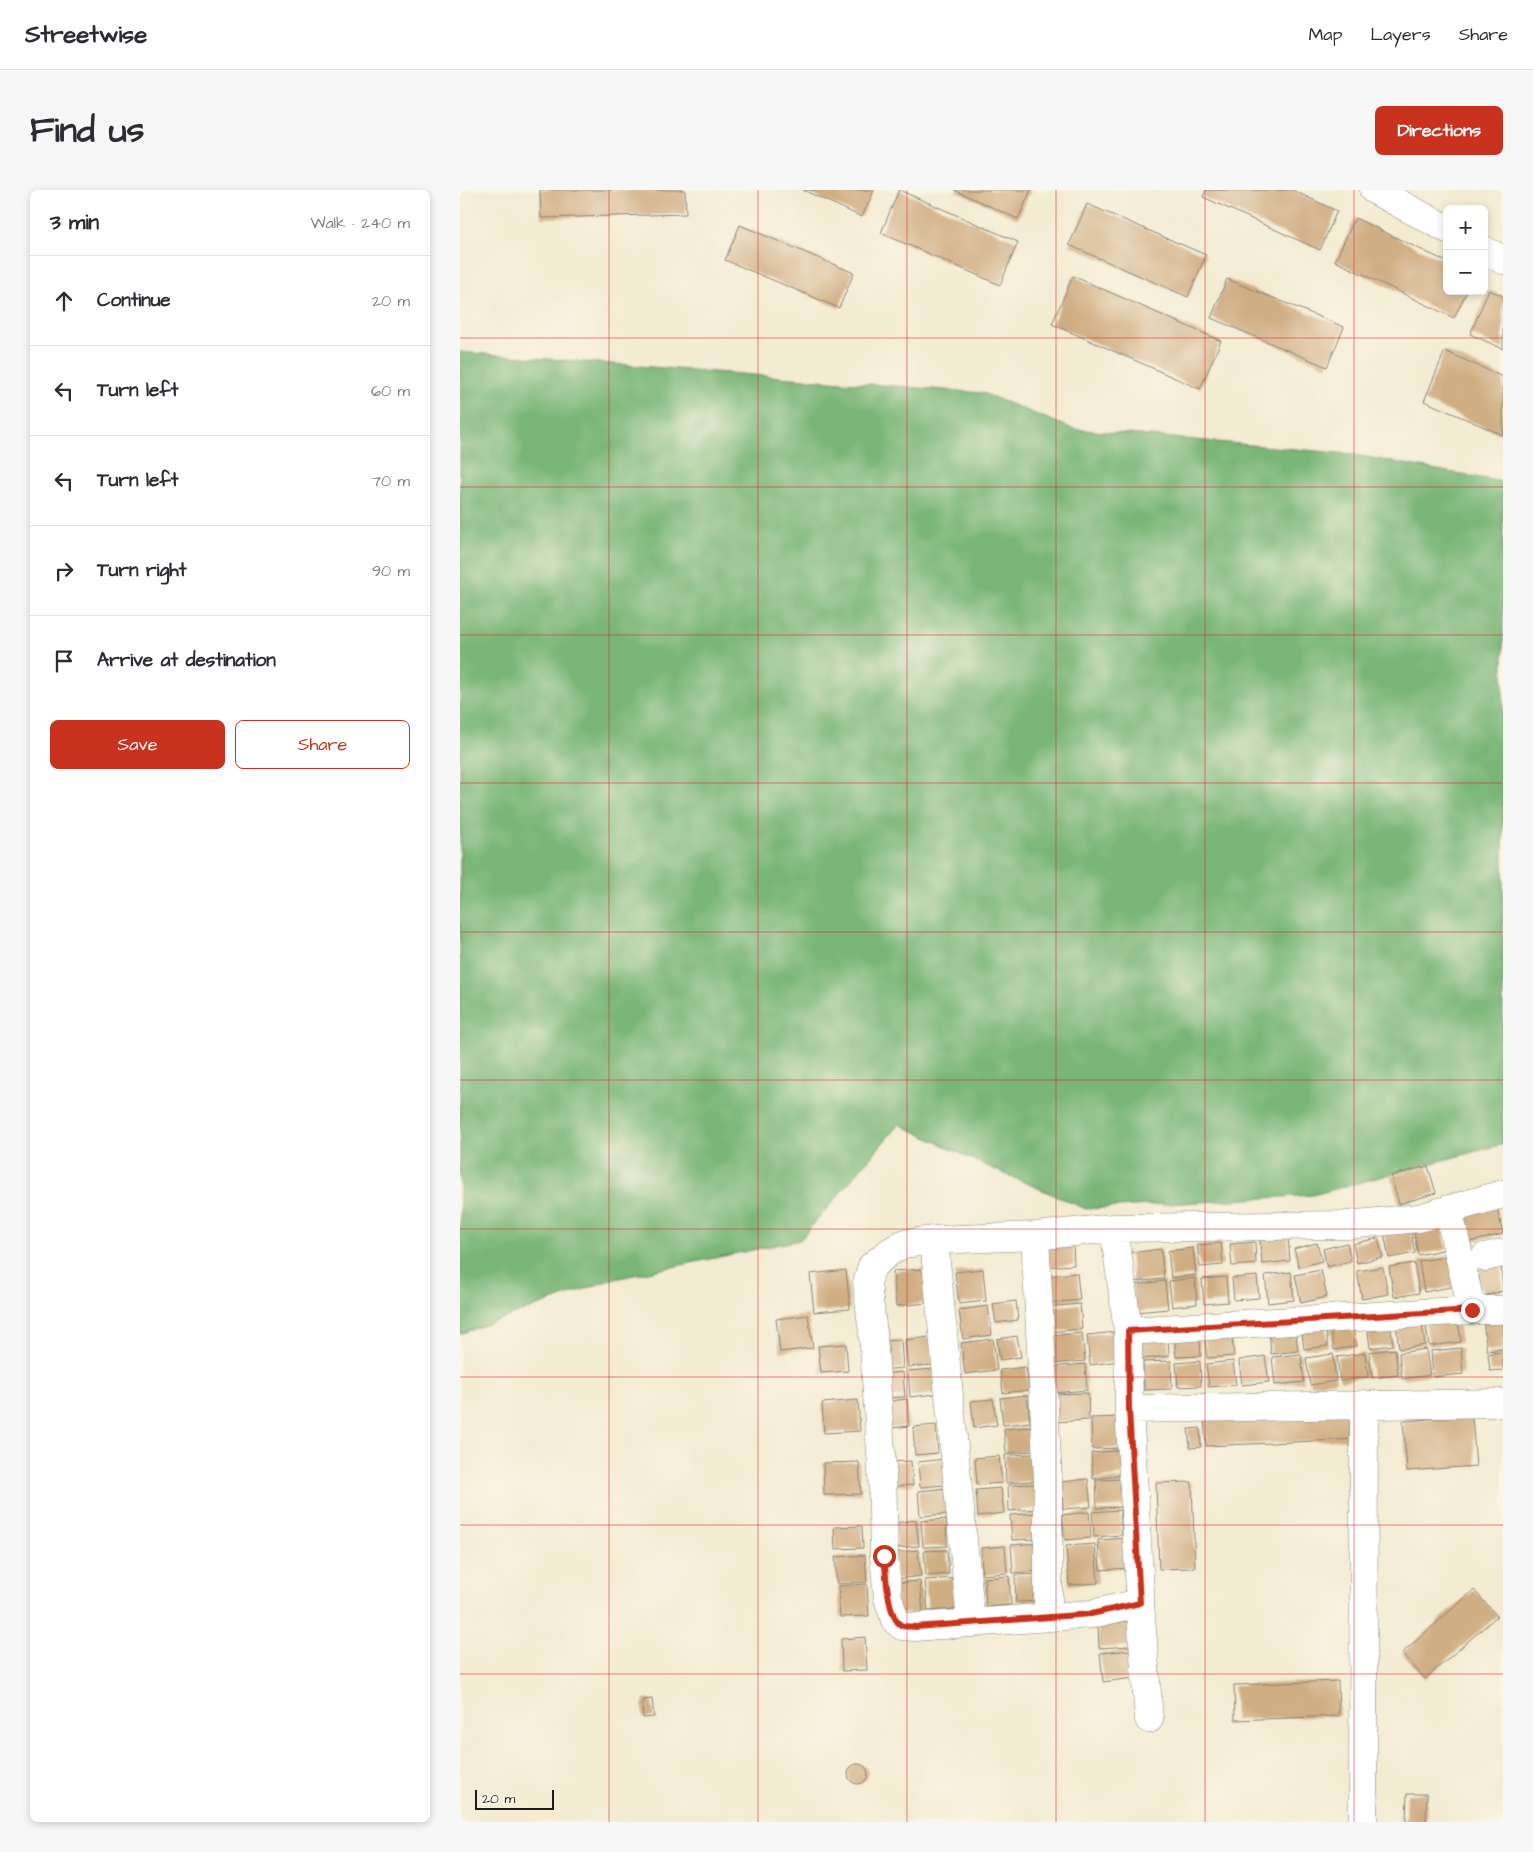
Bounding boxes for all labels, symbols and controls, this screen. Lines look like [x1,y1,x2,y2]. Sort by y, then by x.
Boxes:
text: Streetwise [25,18,147,52]
text: Map [1308,22,1342,47]
text: Layers [1370,22,1431,47]
text: Share [1459,22,1508,47]
text: Find us [30,106,144,155]
button: Directions [1375,106,1503,155]
map controls [1443,205,1488,295]
button: + [1443,205,1488,250]
text: 3 min [50,208,99,237]
text: Walk · 240 m [310,212,410,234]
button: − [1443,250,1488,295]
icon: ahead [50,287,78,315]
text: Continue [97,287,171,314]
text: 20 m [372,290,410,312]
icon: left [50,377,78,405]
text: Turn left [97,377,178,404]
text: 60 m [371,380,410,402]
icon: left [50,467,78,495]
text: Turn left [97,467,178,494]
text: 70 m [371,470,410,492]
icon: right [50,557,78,585]
text: Turn right [97,557,186,584]
text: 90 m [372,560,410,582]
icon: arrive [50,647,78,675]
text: Arrive at destination [97,647,276,674]
button: Save [50,720,225,769]
button: Share [235,720,410,769]
route end [1461,1299,1484,1322]
route start [873,1545,896,1568]
scale bar [475,1787,554,1810]
text: 20 m [482,1789,515,1809]

